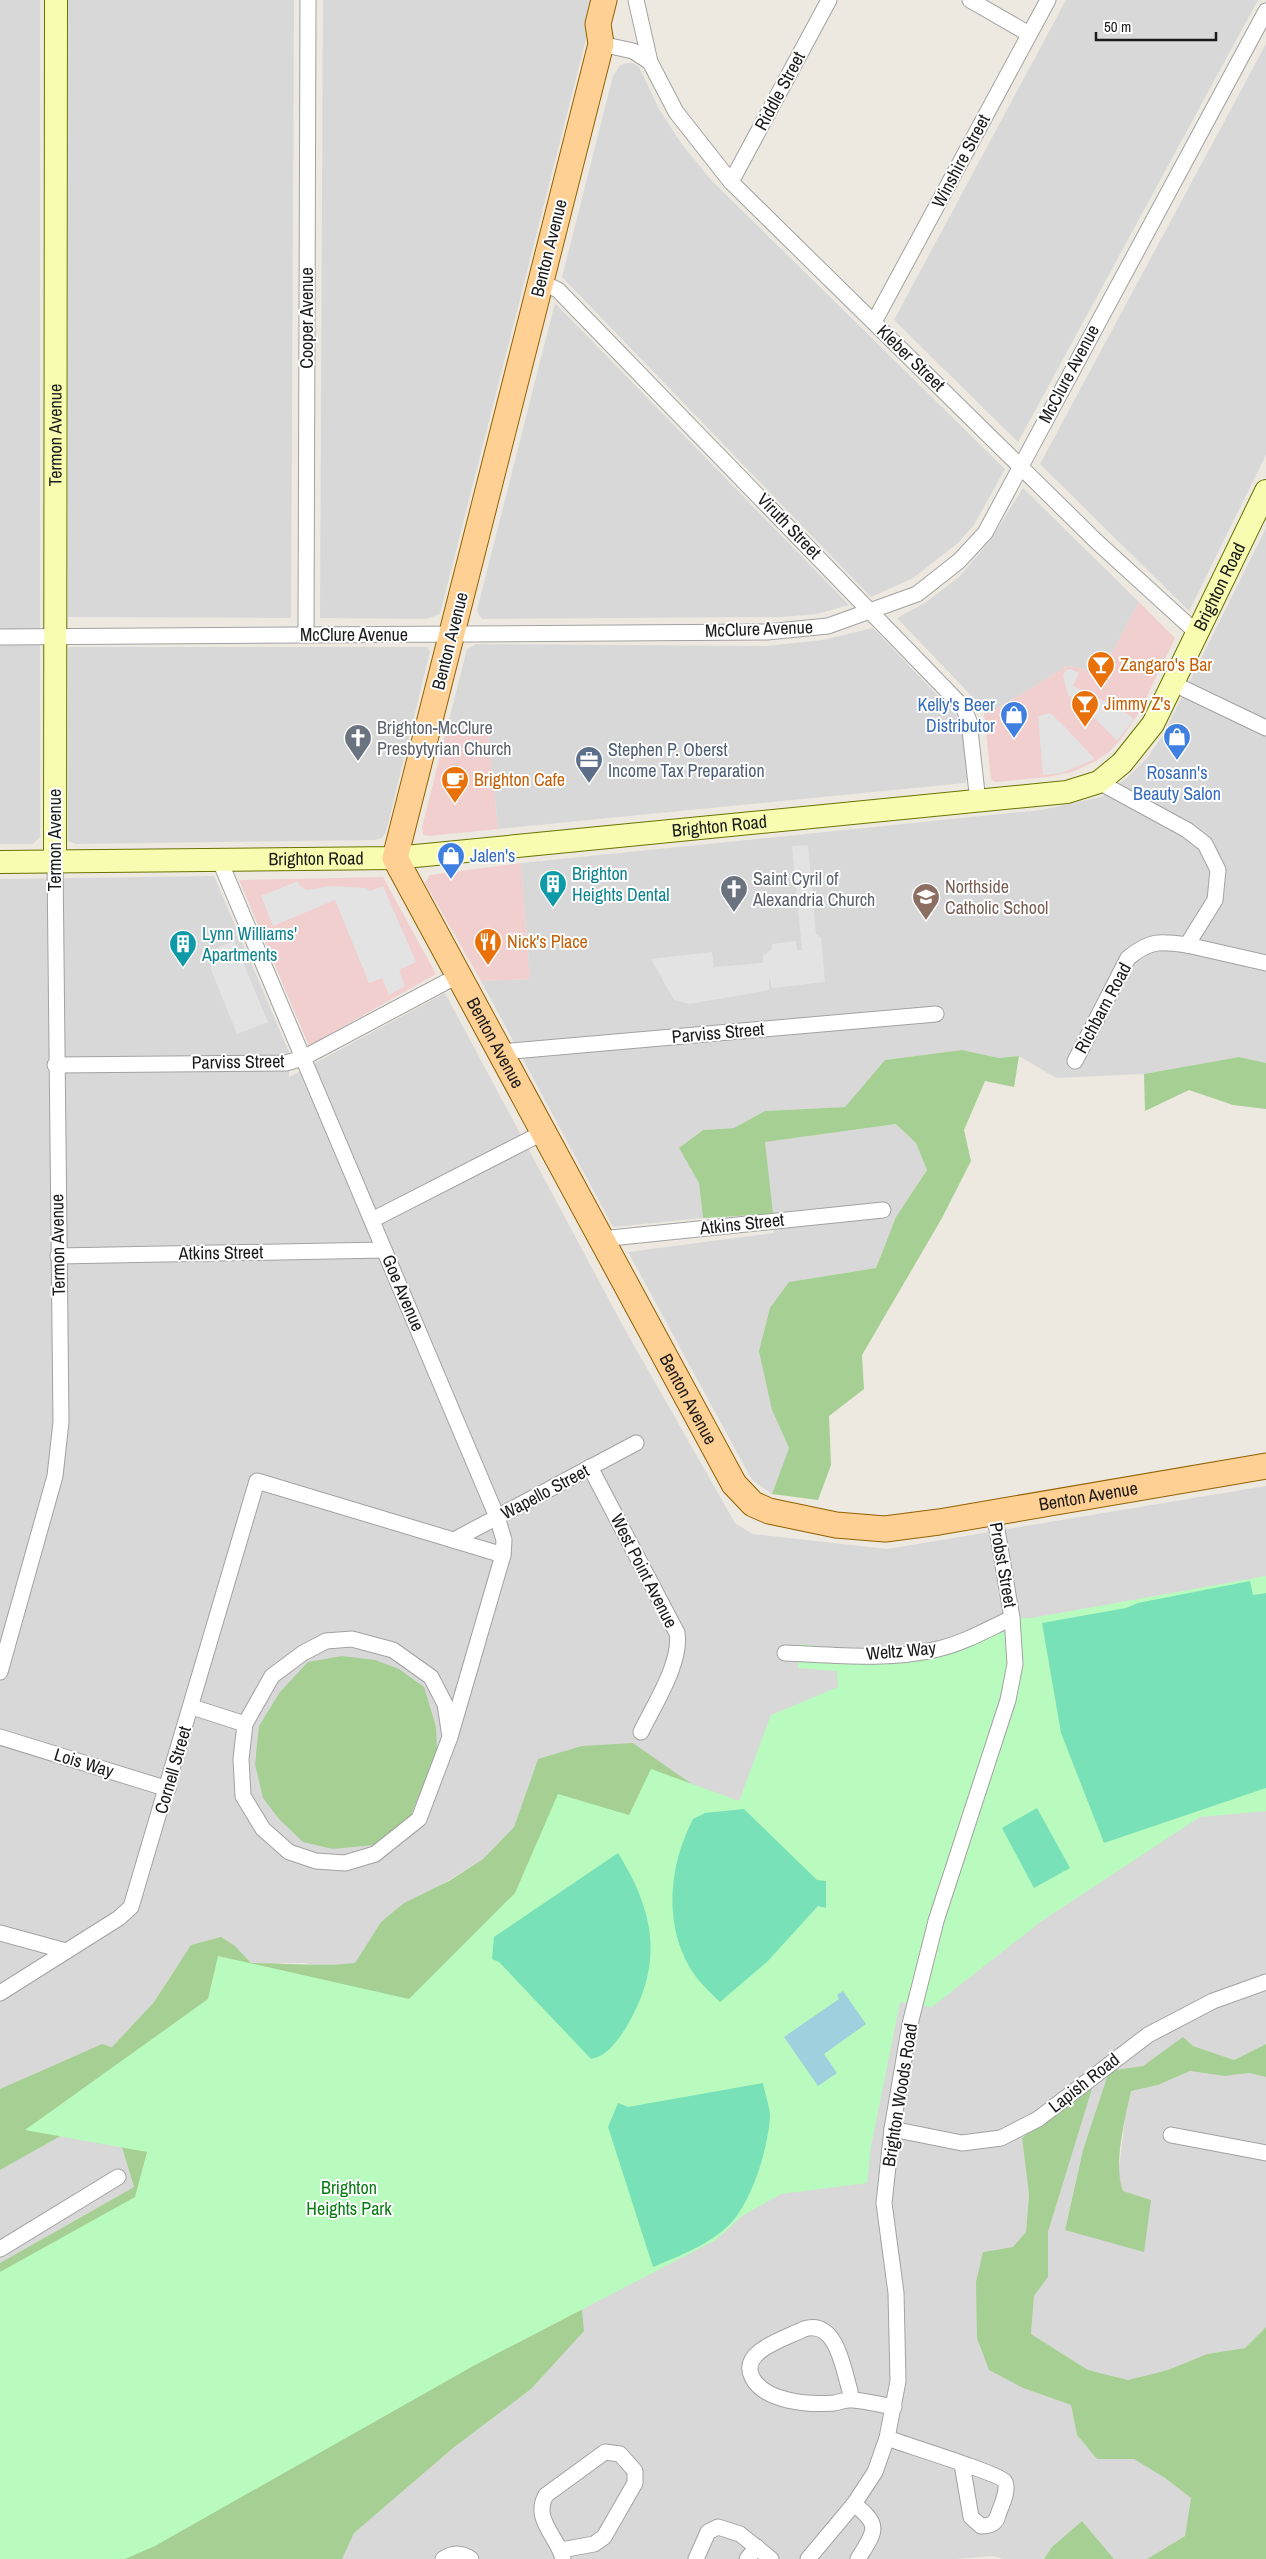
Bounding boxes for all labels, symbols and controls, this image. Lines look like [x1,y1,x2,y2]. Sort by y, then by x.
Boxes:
scale bar [1096,10,1216,42]
text: 50 m [1104,16,1131,37]
street label: Riddle Street [748,47,811,135]
street label: Winshire Street [925,110,996,212]
street label: Benton Avenue [524,196,573,299]
street label: Cooper Avenue [294,267,319,369]
street label: Kleber Street [872,319,951,397]
street label: McClure Avenue [1032,320,1105,427]
street label: Termon Avenue [42,384,68,486]
street label: Viruth Street [752,487,827,564]
street label: Brighton Road [1187,538,1251,635]
street label: Benton Avenue [425,589,474,692]
street label: McClure Avenue [705,614,813,643]
street label: McClure Avenue [300,622,408,647]
bar icon: Zangaro's Bar [1086,650,1116,689]
place label: Zangaro's Bar [1120,652,1212,677]
bar icon: Jimmy Z's [1070,689,1100,728]
place label: Jimmy Z's [1104,691,1171,716]
place label: Kelly's Beer Distributor [918,692,995,738]
shop icon: Kelly's Beer Distributor [999,700,1029,739]
place label: Brighton-McClure Presbytyrian Church [377,715,512,761]
shop icon: Rosann's Beauty Salon [1162,722,1192,761]
church icon: Brighton-McClure Presbytyrian Church [343,723,373,762]
place label: Stephen P. Oberst Income Tax Preparation [608,737,765,783]
office icon: Stephen P. Oberst Income Tax Preparation [574,745,604,784]
place label: Rosann's Beauty Salon [1133,760,1221,806]
cafe icon: Brighton Cafe [440,765,470,804]
place label: Brighton Cafe [474,767,565,792]
street label: Termon Avenue [42,789,67,891]
street label: Brighton Road [671,809,768,843]
shop icon: Jalen's [436,841,466,880]
place label: Jalen's [470,843,516,868]
street label: Brighton Road [268,845,364,871]
place label: Brighton Heights Dental [572,861,670,907]
place label: Saint Cyril of Alexandria Church [752,866,875,912]
building icon: Brighton Heights Dental [538,869,568,908]
church icon: Saint Cyril of Alexandria Church [719,874,749,913]
place label: Northside Catholic School [945,874,1048,920]
school or university icon: Northside Catholic School [911,882,941,921]
place label: Lynn Williams' Apartments [201,921,297,967]
restaurant icon: Nick's Place [473,927,503,966]
building icon: Lynn Williams' Apartments [168,929,198,968]
place label: Nick's Place [507,929,588,954]
street label: Richbarn Road [1068,958,1137,1057]
street label: Benton Avenue [461,993,530,1093]
street label: Parviss Street [671,1016,765,1049]
street label: Parviss Street [191,1048,285,1075]
street label: Termon Avenue [44,1194,71,1296]
street label: Atkins Street [698,1207,785,1240]
street label: Atkins Street [178,1239,263,1266]
street label: Goe Avenue [376,1251,431,1335]
street label: Benton Avenue [654,1349,723,1449]
street label: Wapello Street [496,1458,593,1525]
street label: Benton Avenue [1037,1475,1140,1517]
street label: West Point Avenue [605,1509,684,1632]
street label: Probst Street [984,1520,1023,1610]
street label: Weltz Way [865,1635,937,1666]
street label: Cornell Street [148,1723,197,1817]
street label: Lois Way [51,1742,118,1784]
street label: Brighton Woods Road [876,2021,923,2168]
street label: Lapish Road [1043,2047,1124,2118]
park label: Brighton Heights Park [306,2175,392,2221]

